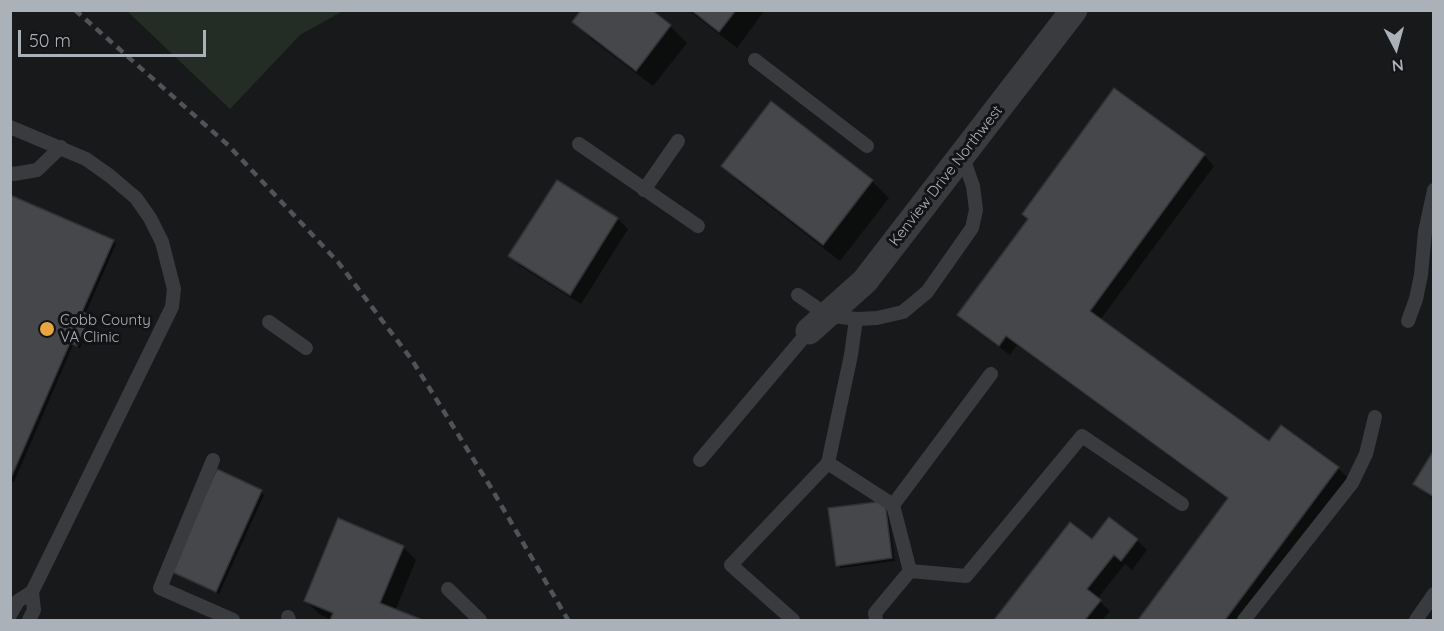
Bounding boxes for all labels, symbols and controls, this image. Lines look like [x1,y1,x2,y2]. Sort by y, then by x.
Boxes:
scale bar [21,18,208,56]
north arrow [1366,18,1426,78]
text: 50 m [29,29,71,52]
text: N [1391,55,1405,76]
street label: Kenview Drive Northwest [886,102,1006,250]
place label: Cobb County VA Clinic [60,311,151,346]
marker: Cobb County VA Clinic [38,320,56,338]

